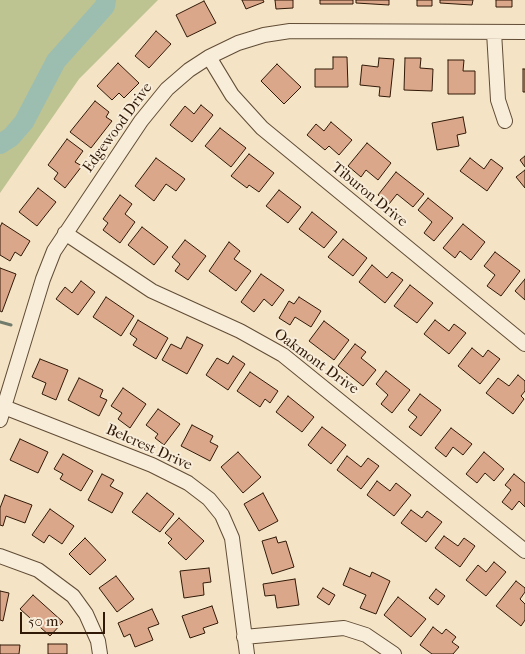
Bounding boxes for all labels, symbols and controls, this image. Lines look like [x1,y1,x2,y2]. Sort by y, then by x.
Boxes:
street label: Edgewood Drive [79,80,157,176]
street label: Tiburon Drive [327,159,411,231]
street label: Oakmont Drive [270,325,362,399]
street label: Belcrest Drive [103,421,195,475]
scale bar [22,602,108,634]
text: 50 m [28,612,58,630]

